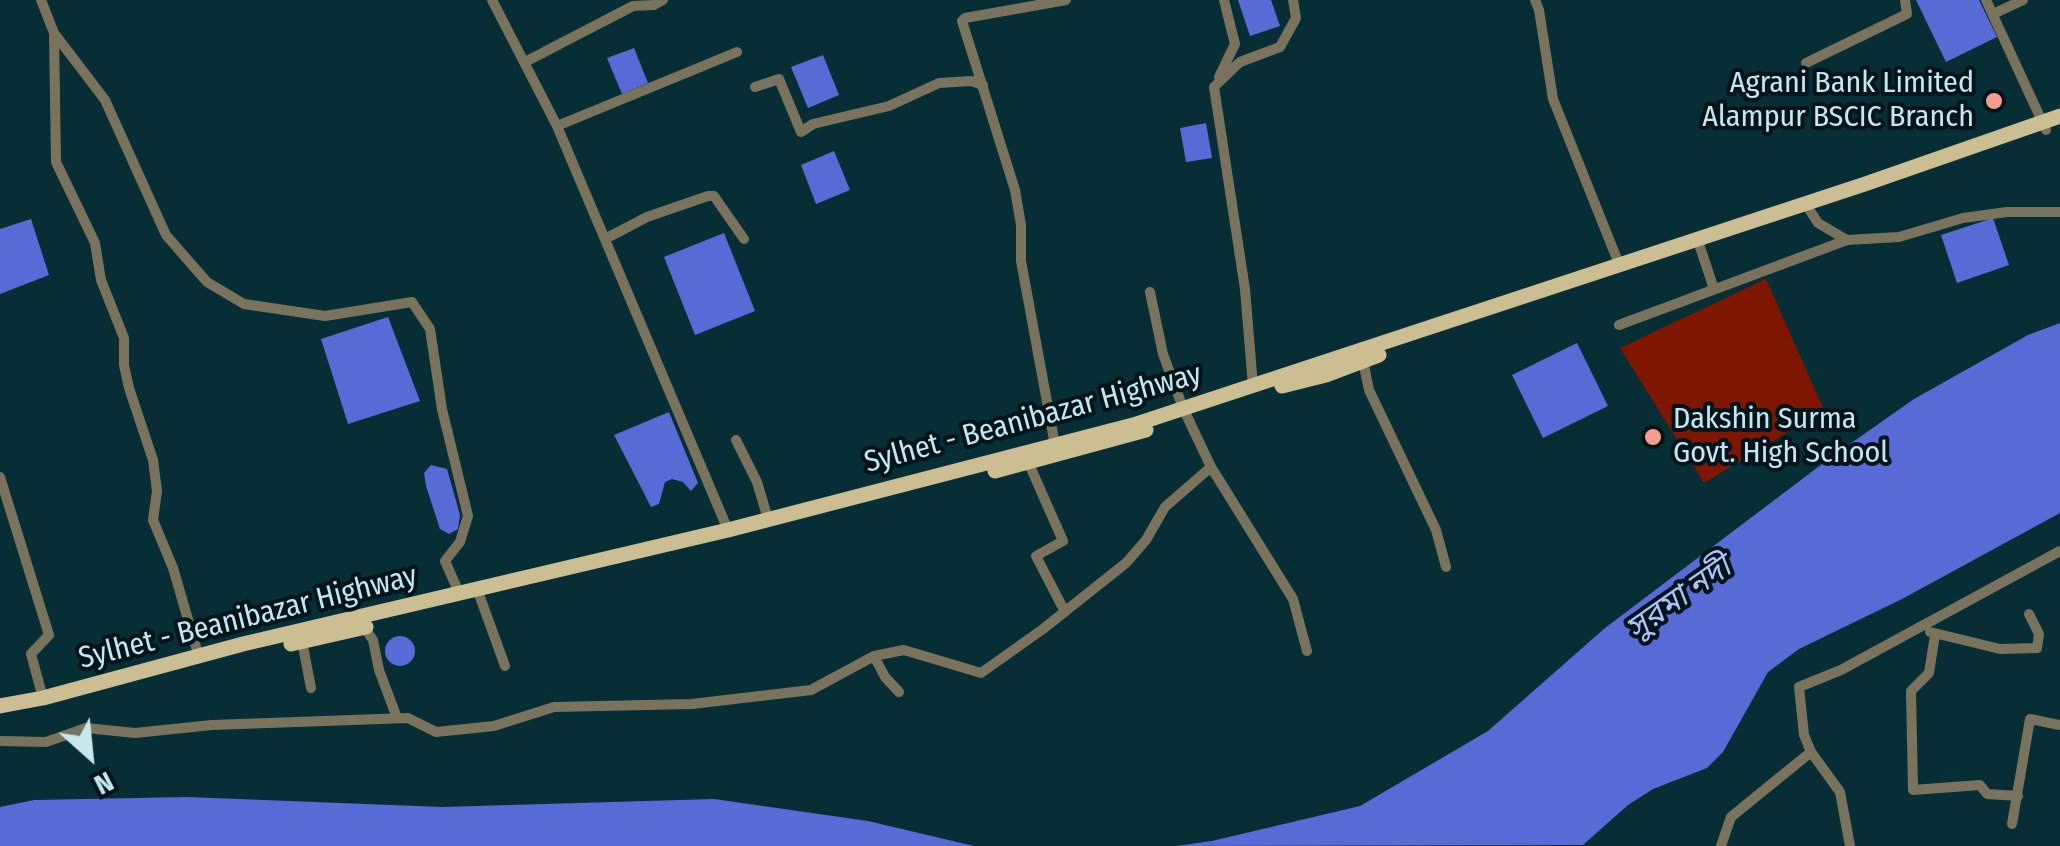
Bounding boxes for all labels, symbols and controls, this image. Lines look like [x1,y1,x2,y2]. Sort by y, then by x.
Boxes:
place label: Agrani Bank Limited Alampur BSCIC Branch [1702,66,1974,136]
marker: Agrani Bank Limited Alampur BSCIC Branch [1983,90,2005,112]
street label: Sylhet - Beanibazar Highway [861,357,1205,481]
place label: Dakshin Surma Govt. High School [1673,402,1888,472]
marker: Dakshin Surma Govt. High School [1642,426,1664,448]
water label: সুরমা নদী [1619,549,1739,649]
street label: Sylhet - Beanibazar Highway [75,559,421,677]
north arrow [40,706,140,806]
text: N [89,765,119,802]

